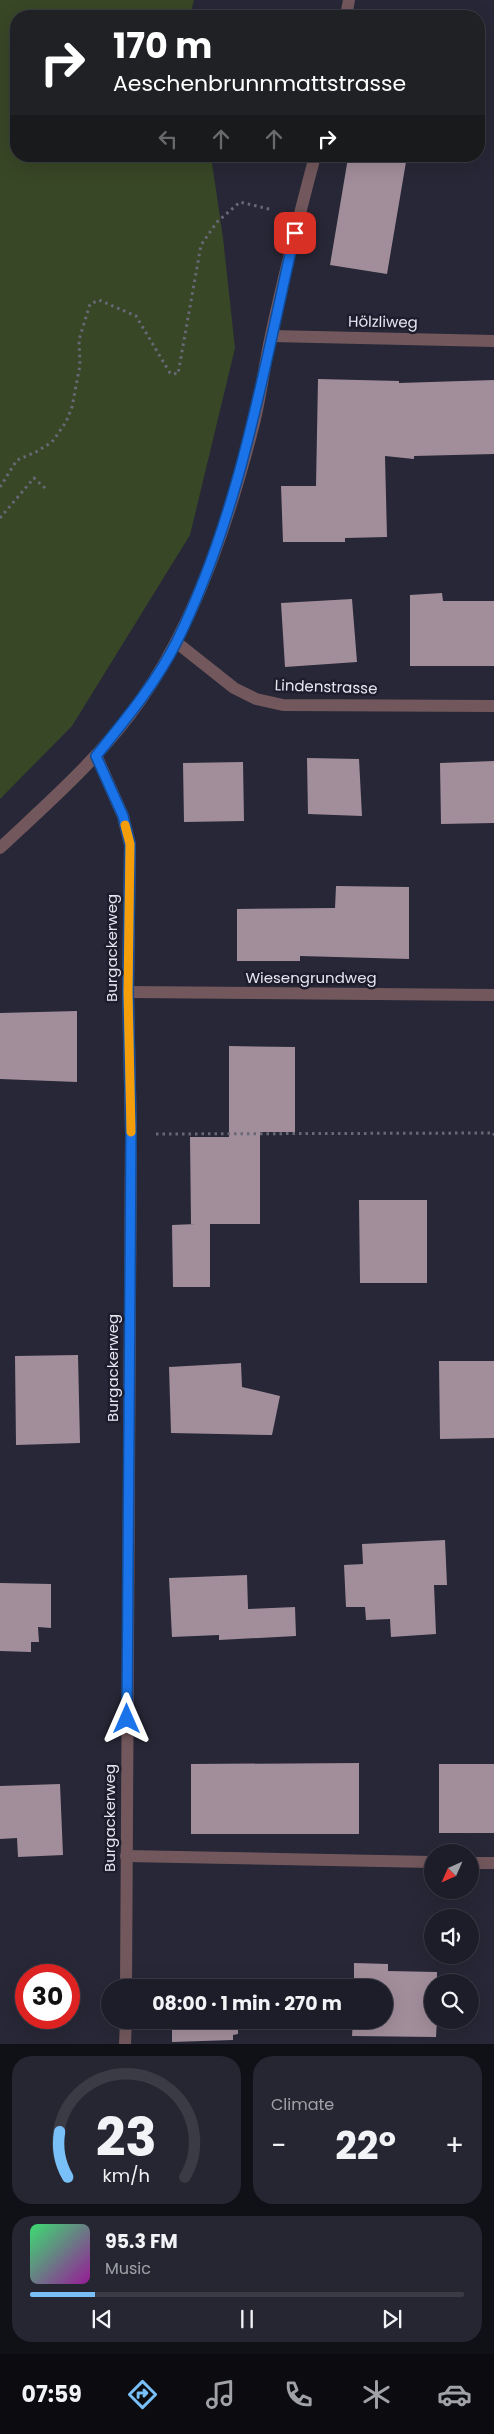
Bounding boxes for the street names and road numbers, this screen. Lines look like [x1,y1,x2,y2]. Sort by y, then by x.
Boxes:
street label: Hölzliweg [348,310,418,333]
street label: Lindenstrasse [274,674,378,699]
street label: Burgackerweg [101,894,122,1002]
street label: Wiesengrundweg [245,967,377,988]
street label: Burgackerweg [102,1314,123,1422]
street label: Burgackerweg [99,1764,120,1872]

